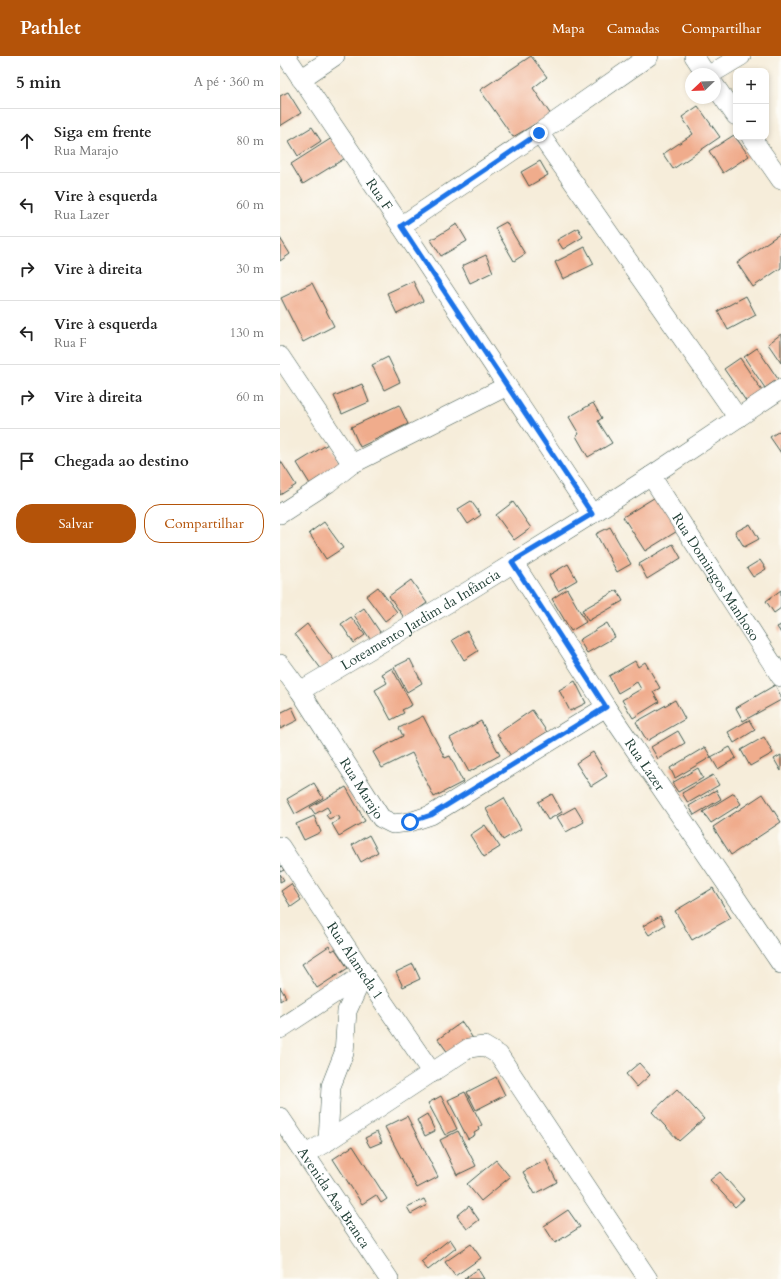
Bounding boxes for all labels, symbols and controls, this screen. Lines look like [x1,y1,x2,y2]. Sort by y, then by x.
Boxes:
text: Pathlet [20,15,81,41]
text: Mapa [552,19,585,38]
text: Camadas [607,19,660,38]
text: Compartilhar [682,19,761,38]
north arrow [685,68,721,104]
map controls [733,68,769,140]
button: + [733,68,769,104]
text: 5 min [16,71,61,94]
text: A pé · 360 m [194,73,264,91]
button: − [733,104,769,140]
text: Siga em frente [54,122,152,142]
route end [530,124,548,142]
icon: ahead [16,130,38,152]
text: 80 m [236,132,264,150]
text: Rua Marajo [54,142,118,160]
street label: Rua F [362,174,397,214]
text: Vire à esquerda [54,186,158,206]
icon: left [16,194,38,216]
text: 60 m [236,196,264,214]
text: Rua Lazer [54,206,109,224]
icon: right [16,258,38,280]
text: Vire à direita [54,259,142,279]
text: 30 m [236,260,264,278]
text: Vire à esquerda [54,314,158,334]
icon: left [16,322,38,344]
text: 130 m [230,324,264,342]
text: Rua F [54,334,87,352]
icon: right [16,386,38,408]
text: Vire à direita [54,387,142,407]
text: 60 m [236,388,264,406]
icon: arrive [16,450,38,472]
text: Chegada ao destino [54,451,189,471]
button: Salvar [16,504,136,543]
button: Compartilhar [144,504,264,543]
street label: Rua Domingos Manhoso [668,509,765,645]
street label: Loteamento Jardim da Infância [337,564,503,674]
street label: Rua Lazer [621,735,670,795]
street label: Rua Marajo [335,754,389,823]
route start [401,813,419,831]
street label: Rua Alameda 1 [323,918,388,1003]
street label: Avenida Asa Branca [293,1143,375,1252]

